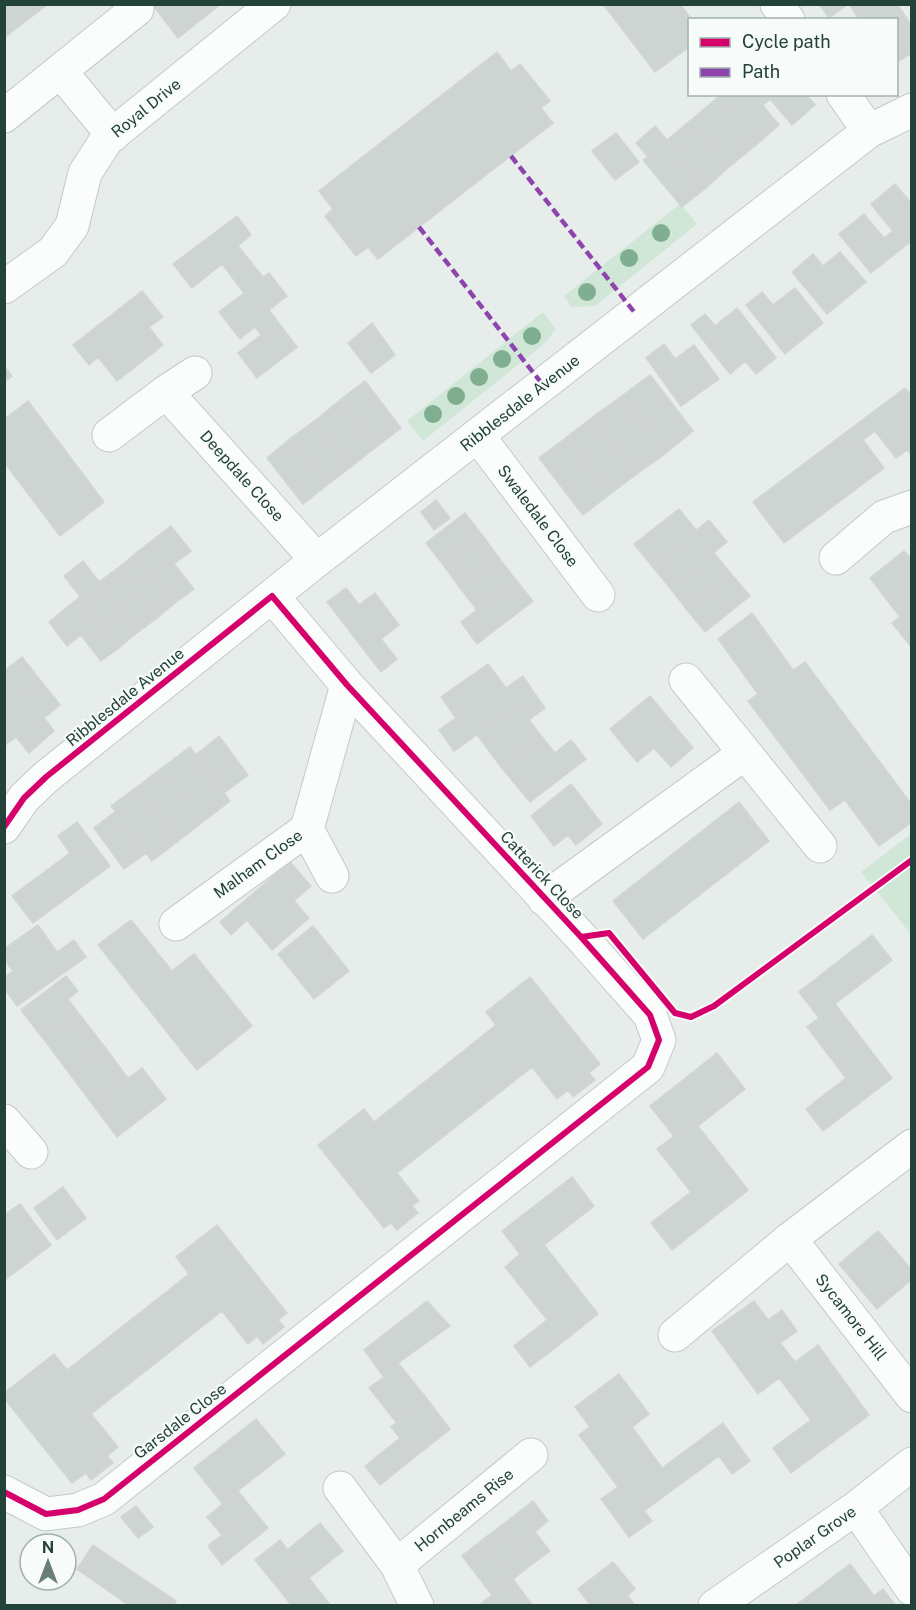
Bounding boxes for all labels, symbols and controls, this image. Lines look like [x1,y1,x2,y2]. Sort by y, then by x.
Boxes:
legend [688,18,898,96]
text: Cycle path [742,31,831,52]
text: Path [742,61,780,82]
street label: Royal Drive [107,74,185,142]
street label: Ribblesdale Avenue [457,351,583,455]
street label: Deepdale Close [196,427,288,525]
street label: Swaledale Close [493,461,583,571]
street label: Ribblesdale Avenue [62,644,188,750]
street label: Malham Close [210,825,306,903]
street label: Catterick Close [496,827,588,923]
street label: Sycamore Hill [811,1270,891,1364]
street label: Garsdale Close [130,1379,230,1463]
street label: Hornbeams Rise [411,1464,517,1556]
street label: Poplar Grove [770,1502,860,1572]
north arrow [18,1532,78,1592]
text: N [42,1538,54,1557]

